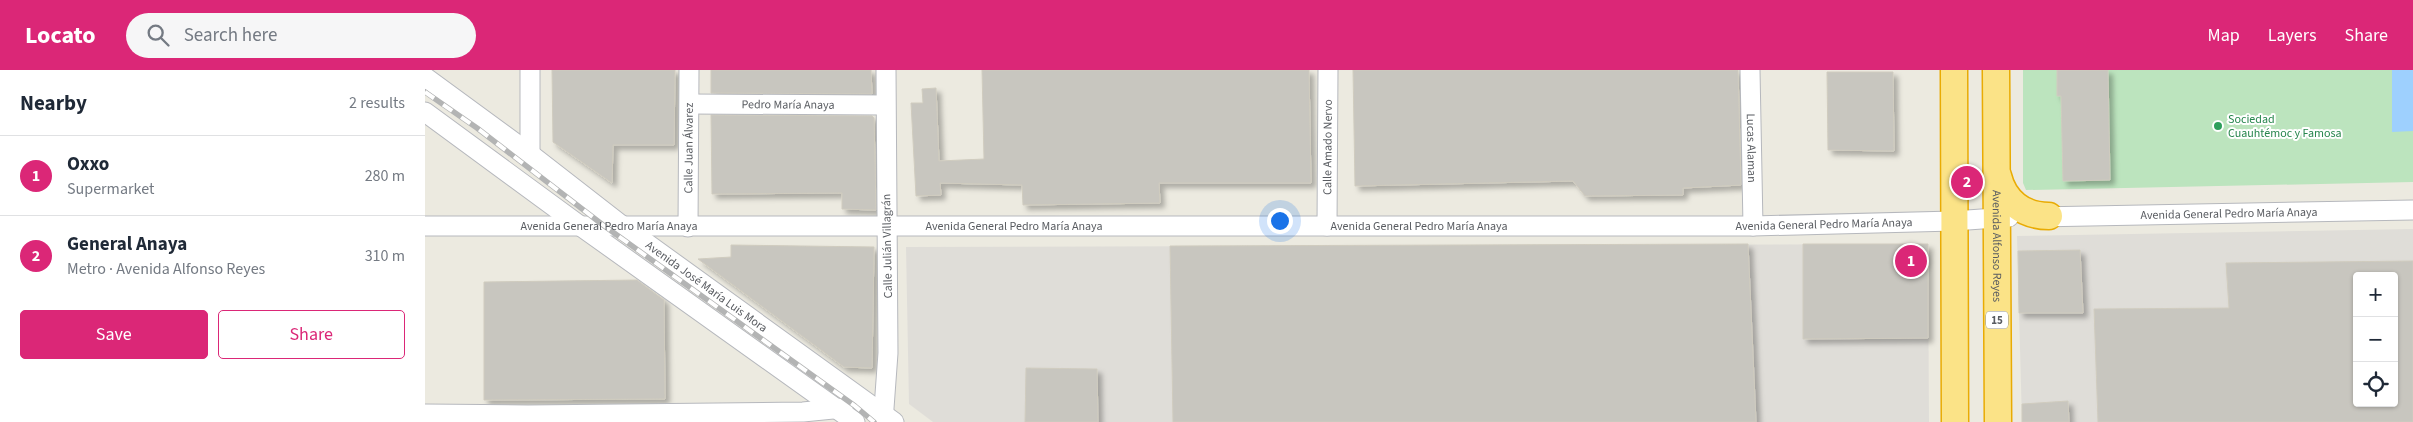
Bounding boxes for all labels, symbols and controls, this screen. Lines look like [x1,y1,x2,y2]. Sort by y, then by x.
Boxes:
search box [126,13,476,58]
text: Locato [25,18,96,53]
icon: search [144,21,172,49]
text: Search here [184,22,277,49]
text: Map [2208,23,2240,48]
text: Layers [2268,23,2317,48]
text: Share [2345,23,2388,48]
text: Nearby [20,88,87,118]
text: 2 results [349,92,405,114]
street label: Pedro María Anaya [741,96,835,114]
street label: Calle Amado Nervo [1319,99,1337,195]
street label: Calle Juan Álvarez [680,103,698,194]
place label: Sociedad Cuauhtémoc y Famosa [2228,111,2342,142]
street label: Lucas Alaman [1742,113,1760,183]
marker: Sociedad Cuauhtémoc y Famosa [2212,120,2224,132]
text: Oxxo [67,151,109,178]
pin: 2 [1951,163,1983,201]
text: 1 [32,165,40,187]
text: 280 m [365,165,405,187]
text: Supermarket [67,178,154,200]
street label: Avenida Alfonso Reyes [1988,190,2005,302]
street label: Calle Julián Villagrán [878,194,897,298]
street label: Avenida General Pedro María Anaya [2140,204,2318,224]
your location [1267,208,1293,234]
street label: Avenida General Pedro María Anaya [1735,214,1913,235]
street label: Avenida General Pedro María Anaya [520,218,698,235]
street label: Avenida General Pedro María Anaya [925,218,1103,235]
street label: Avenida General Pedro María Anaya [1330,218,1508,235]
text: General Anaya [67,231,187,258]
street label: Avenida José María Luis Mora [642,237,771,337]
pin: 1 [1895,242,1927,280]
text: 2 [32,245,40,267]
text: 310 m [365,245,405,267]
text: Metro · Avenida Alfonso Reyes [67,258,265,280]
map controls [2353,272,2398,407]
button: + [2353,272,2398,317]
button: Save [20,310,208,359]
button: Share [218,310,405,359]
road number: 15 [1986,312,2008,328]
button: − [2353,317,2398,362]
button: locate [2353,362,2398,407]

